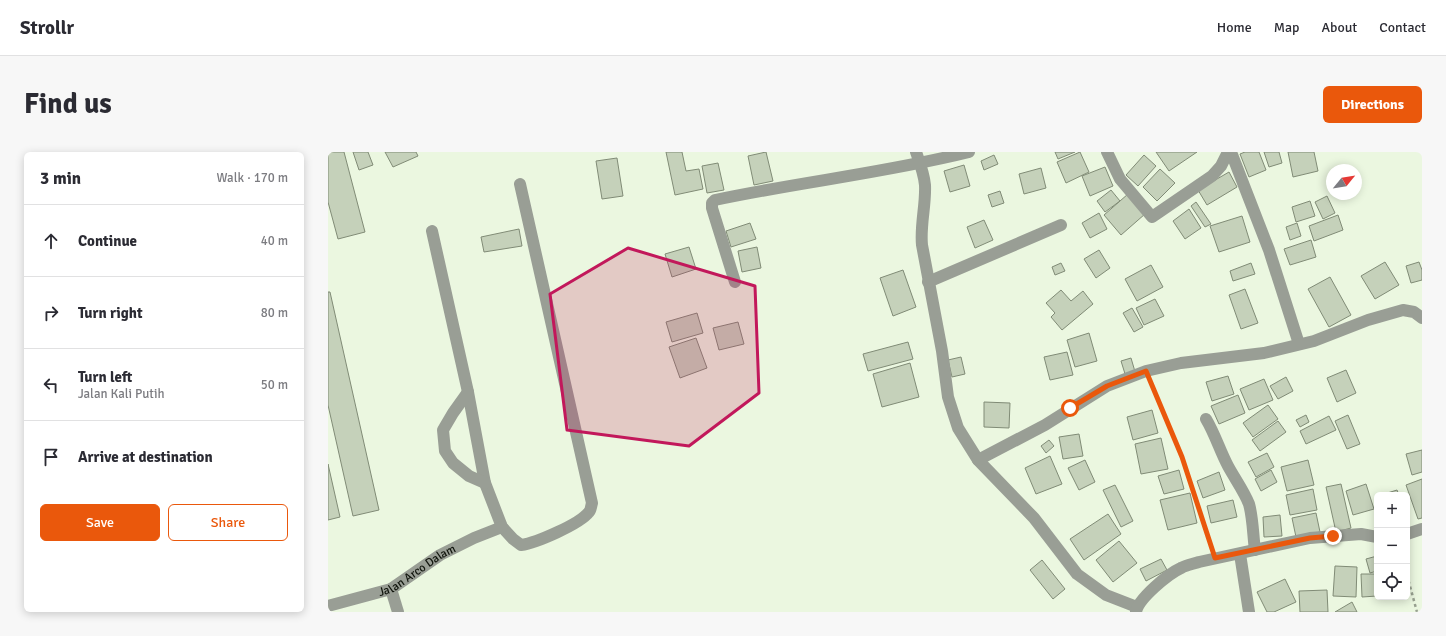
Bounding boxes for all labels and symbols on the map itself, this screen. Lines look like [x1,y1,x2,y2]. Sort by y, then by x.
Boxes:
north arrow [1326,164,1362,200]
route start [1061,399,1079,417]
route end [1324,527,1342,545]
street label: Jalan Arco Dalam [377,541,458,600]

